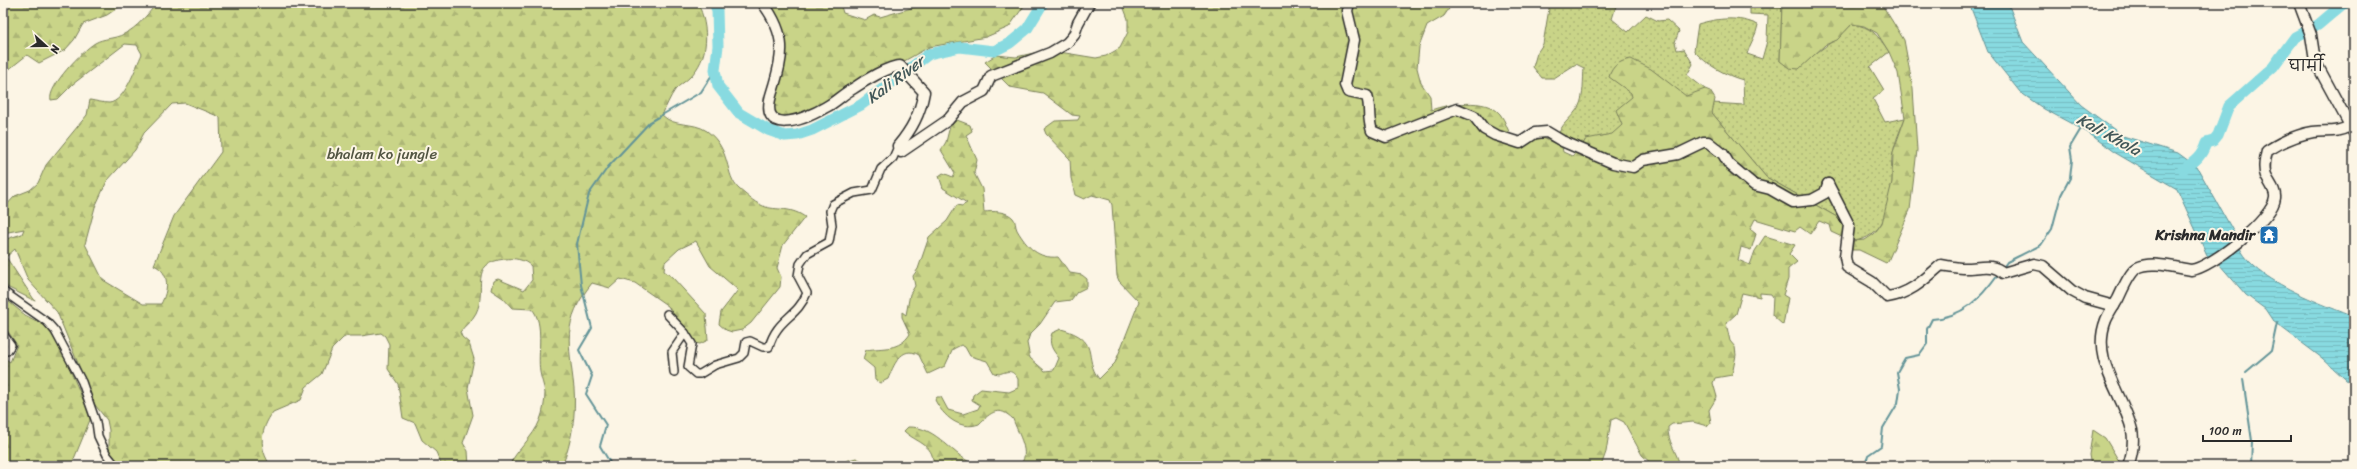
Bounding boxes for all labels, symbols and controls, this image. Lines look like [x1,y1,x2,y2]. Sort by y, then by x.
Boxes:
north arrow [26,26,66,66]
text: N [44,42,65,57]
water label: Kali River [860,46,933,111]
district label: घार्मी [2288,51,2326,80]
water label: Kali Khola [2071,105,2148,165]
park label: bhalam ko jungle [327,141,437,167]
place label: Krishna Mandir [2154,222,2257,248]
temple icon: Krishna Mandir [2258,224,2280,246]
scale bar [2203,417,2291,443]
text: 100 m [2209,420,2242,442]

